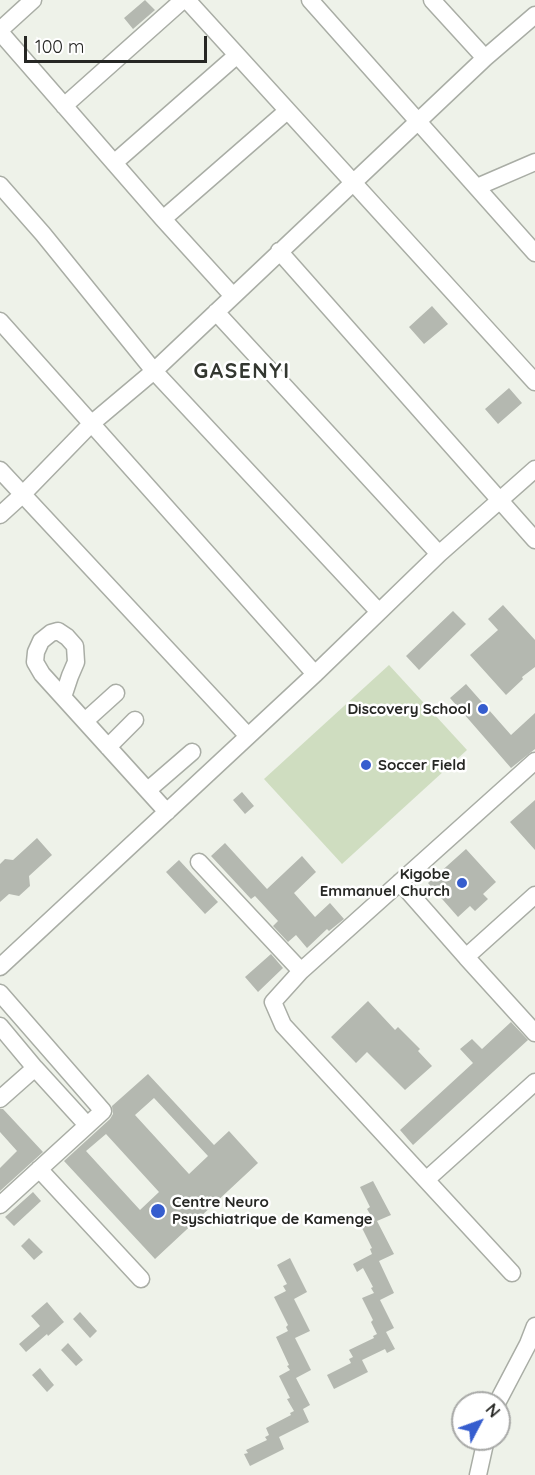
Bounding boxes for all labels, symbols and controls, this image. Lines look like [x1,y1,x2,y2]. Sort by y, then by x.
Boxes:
scale bar [27,24,210,62]
text: 100 m [35,35,84,58]
district label: GASENYI [194,359,290,385]
place label: Discovery School [347,700,471,718]
marker: Discovery School [476,702,490,716]
place label: Soccer Field [378,756,466,774]
marker: Soccer Field [359,758,373,772]
place label: Kigobe Emmanuel Church [320,865,450,900]
marker: Kigobe Emmanuel Church [455,876,469,890]
place label: Centre Neuro Psyschiatrique de Kamenge [172,1193,373,1228]
marker: Centre Neuro Psyschiatrique de Kamenge [149,1202,167,1220]
north arrow [451,1391,511,1451]
text: N [482,1399,504,1421]

